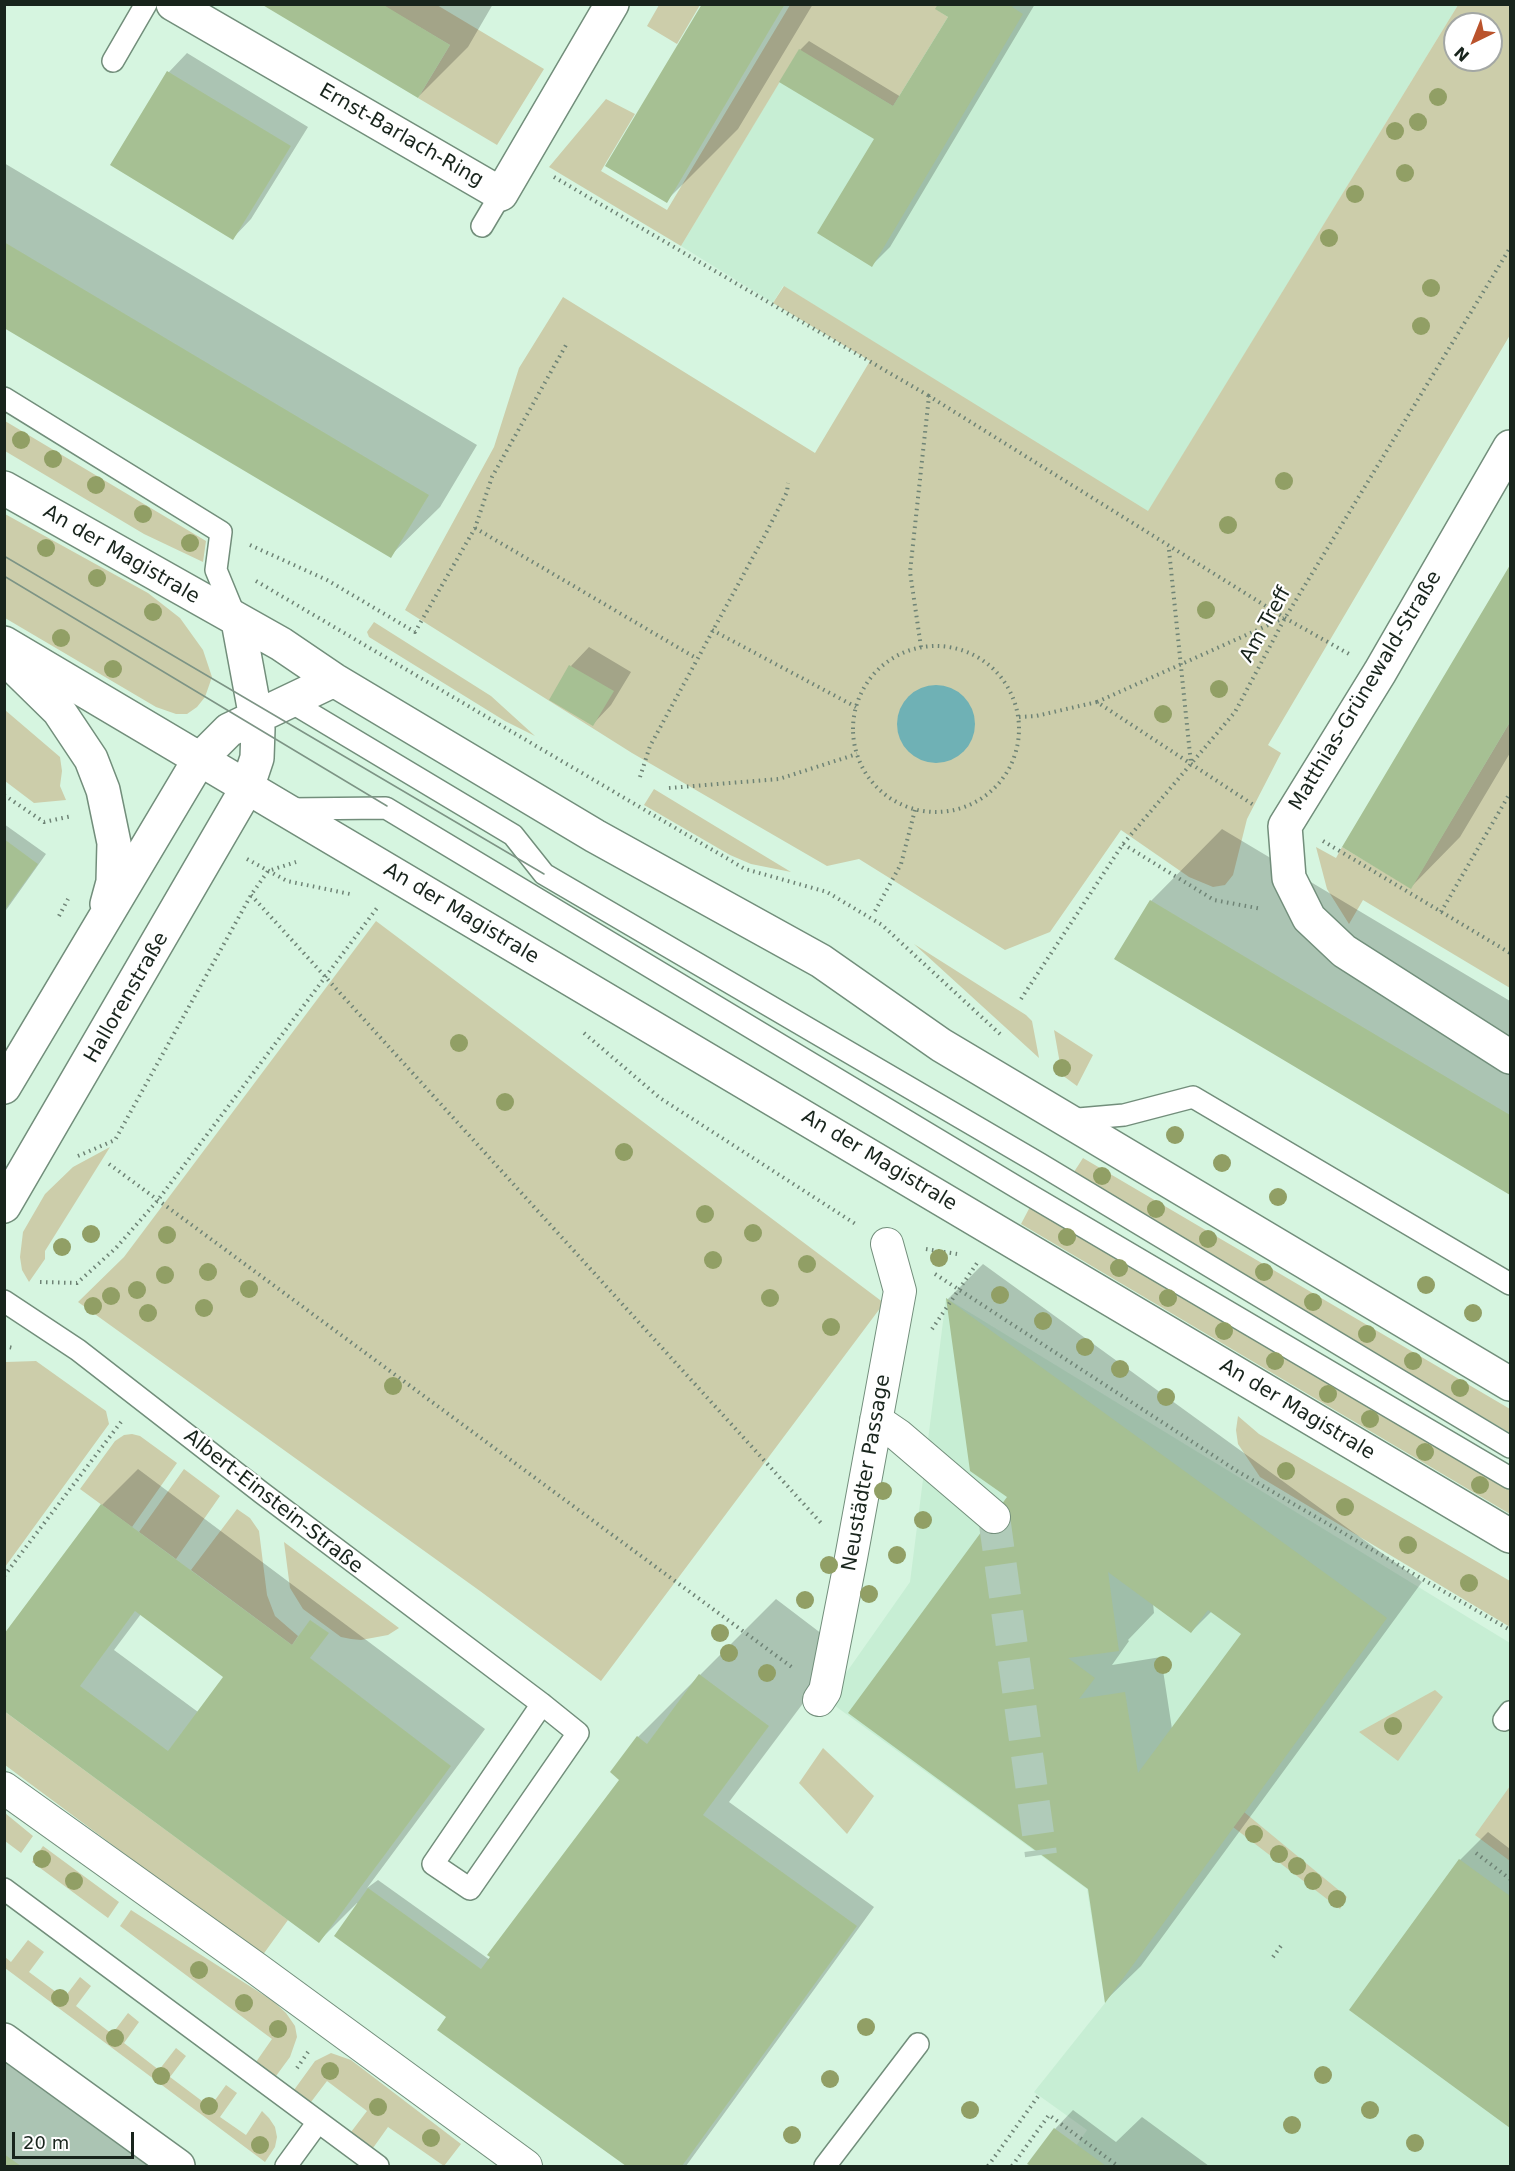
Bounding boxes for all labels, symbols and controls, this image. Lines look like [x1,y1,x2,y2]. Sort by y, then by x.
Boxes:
north arrow [1443,12,1503,72]
text: N [1450,43,1473,66]
street label: Ernst-Barlach-Ring [315,79,487,193]
street label: An der Magistrale [39,500,203,610]
street label: Matthias-Grünewald-Straße [1285,567,1447,815]
street label: Am Treff [1235,583,1297,667]
street label: An der Magistrale [379,858,543,970]
street label: Hallorenstraße [80,928,174,1068]
street label: An der Magistrale [797,1105,961,1217]
street label: An der Magistrale [1215,1354,1379,1466]
street label: Neustädter Passage [838,1373,896,1573]
street label: Albert-Einstein-Straße [179,1425,367,1579]
scale bar [15,2120,136,2158]
text: 20 m [23,2132,69,2153]

